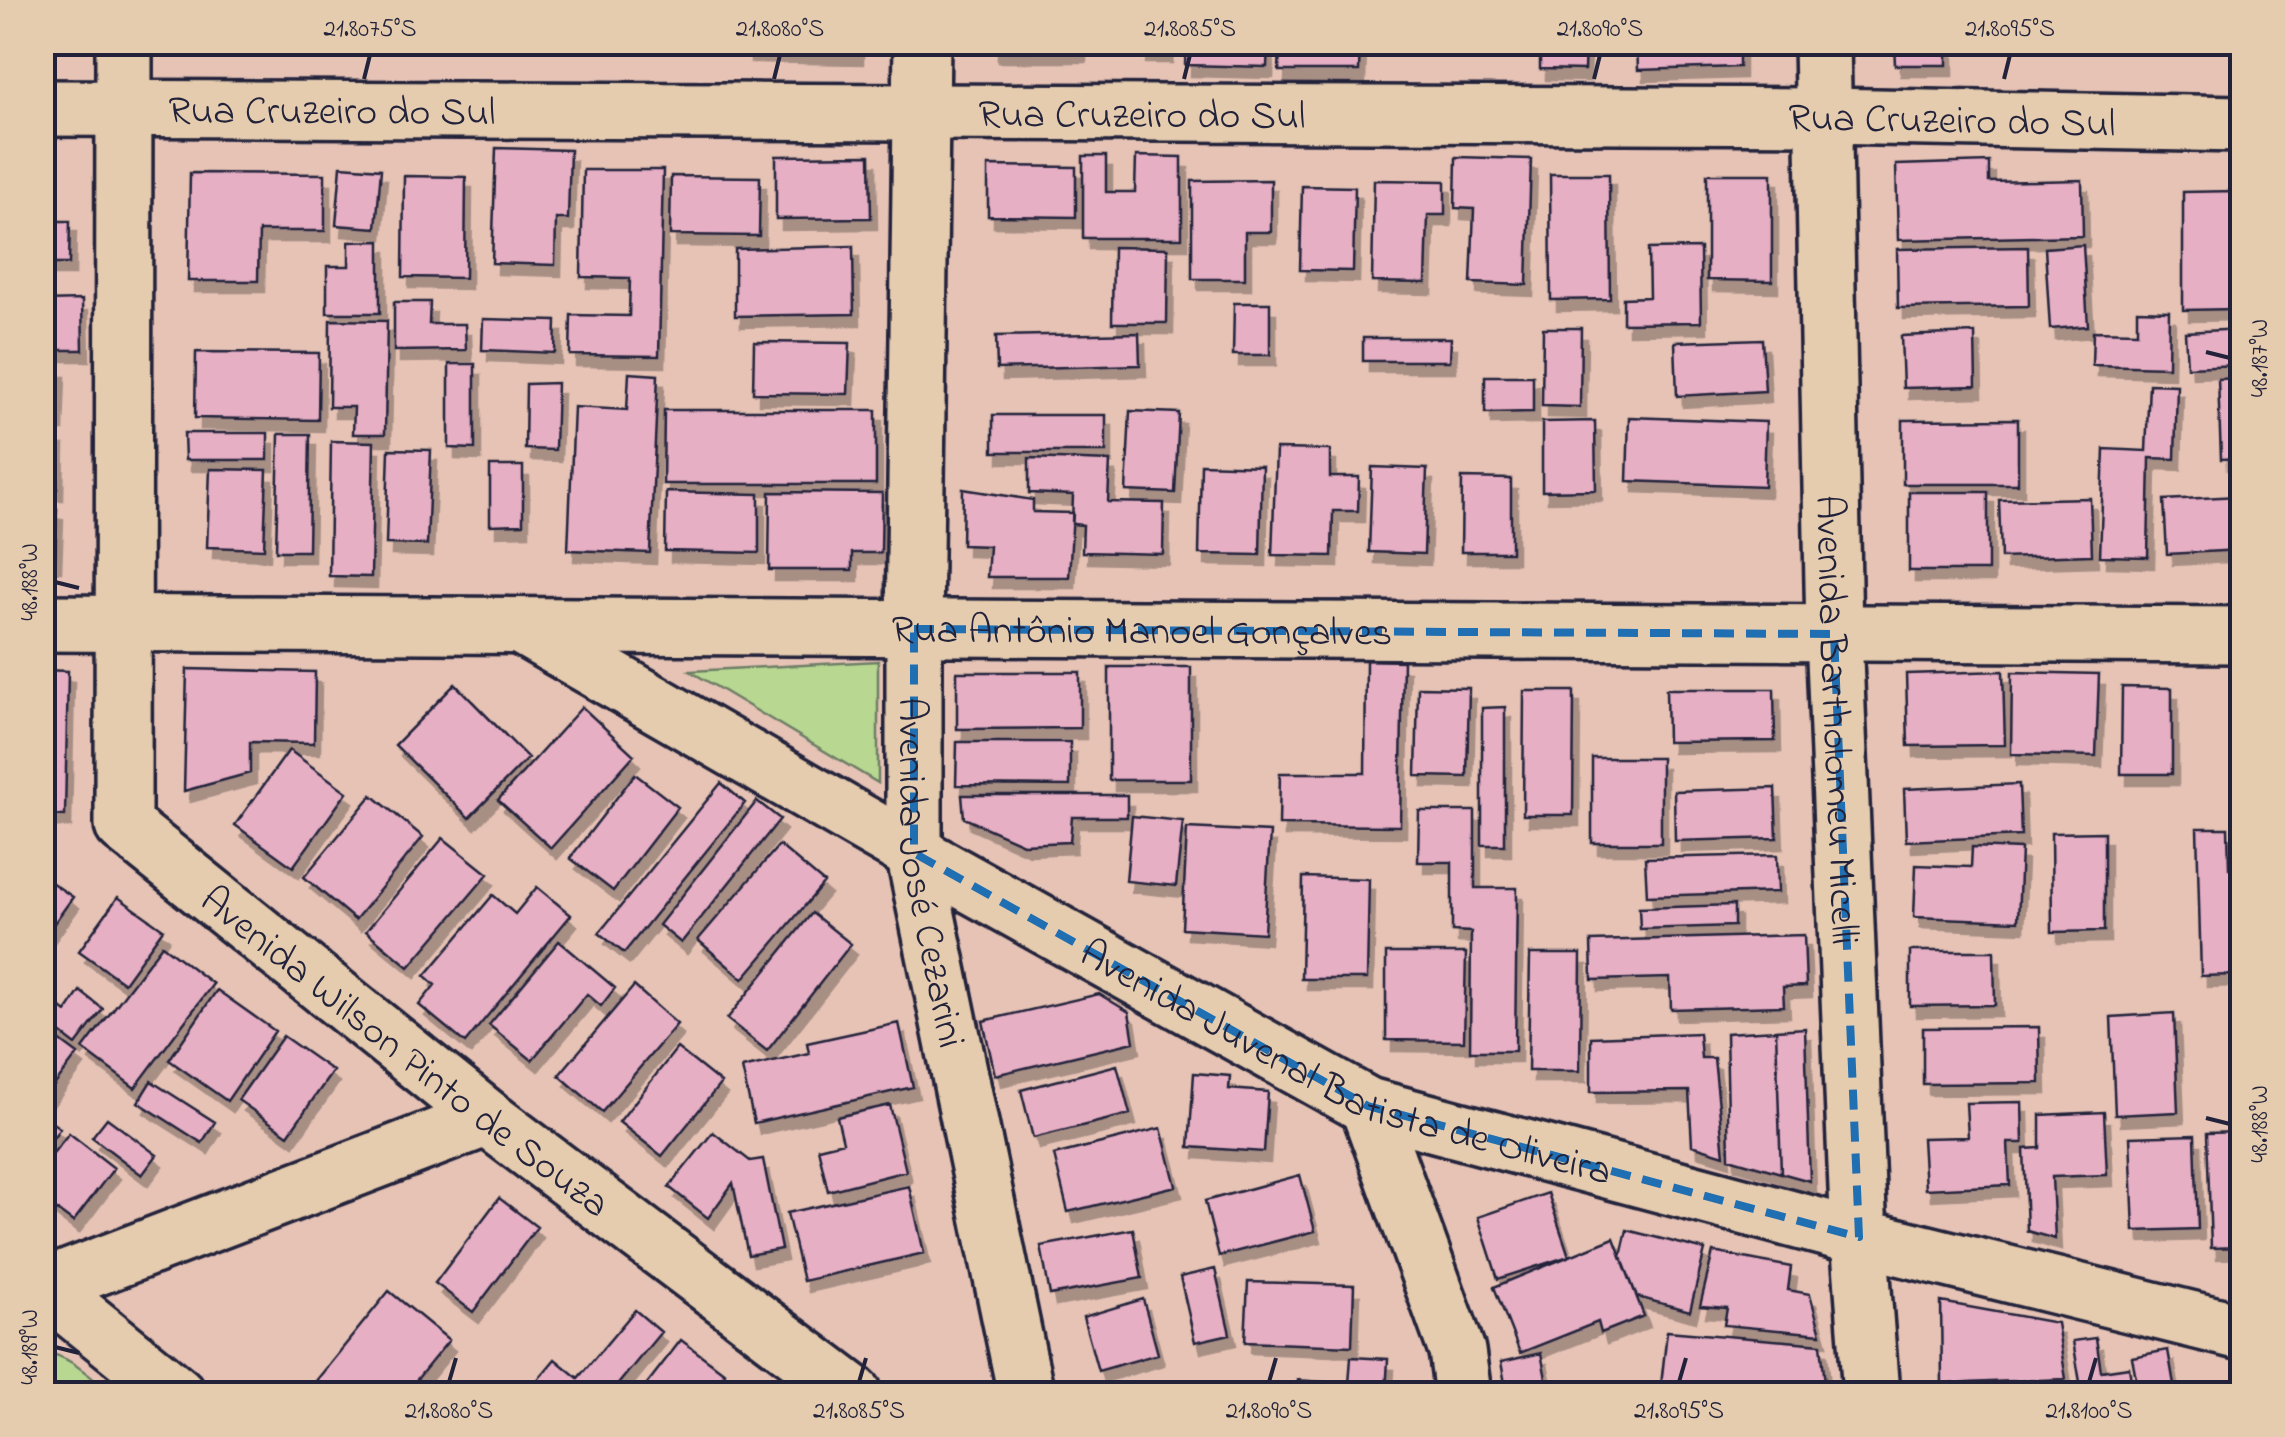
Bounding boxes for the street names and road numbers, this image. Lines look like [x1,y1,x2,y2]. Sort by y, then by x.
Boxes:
street label: Rua Cruzeiro do Sul [168,84,496,144]
street label: Rua Cruzeiro do Sul [978,87,1306,148]
street label: Rua Cruzeiro do Sul [1788,91,2116,156]
street label: Avenida Bartholomeu Micelli [1797,494,1872,946]
street label: Rua Antônio Manoel Gonçalves [891,603,1392,664]
street label: Avenida José Cezarini [880,697,979,1054]
street label: Avenida Wilson Pinto de Souza [186,873,621,1235]
street label: Avenida Juvenal Batista de Oliveira [1068,926,1618,1204]

